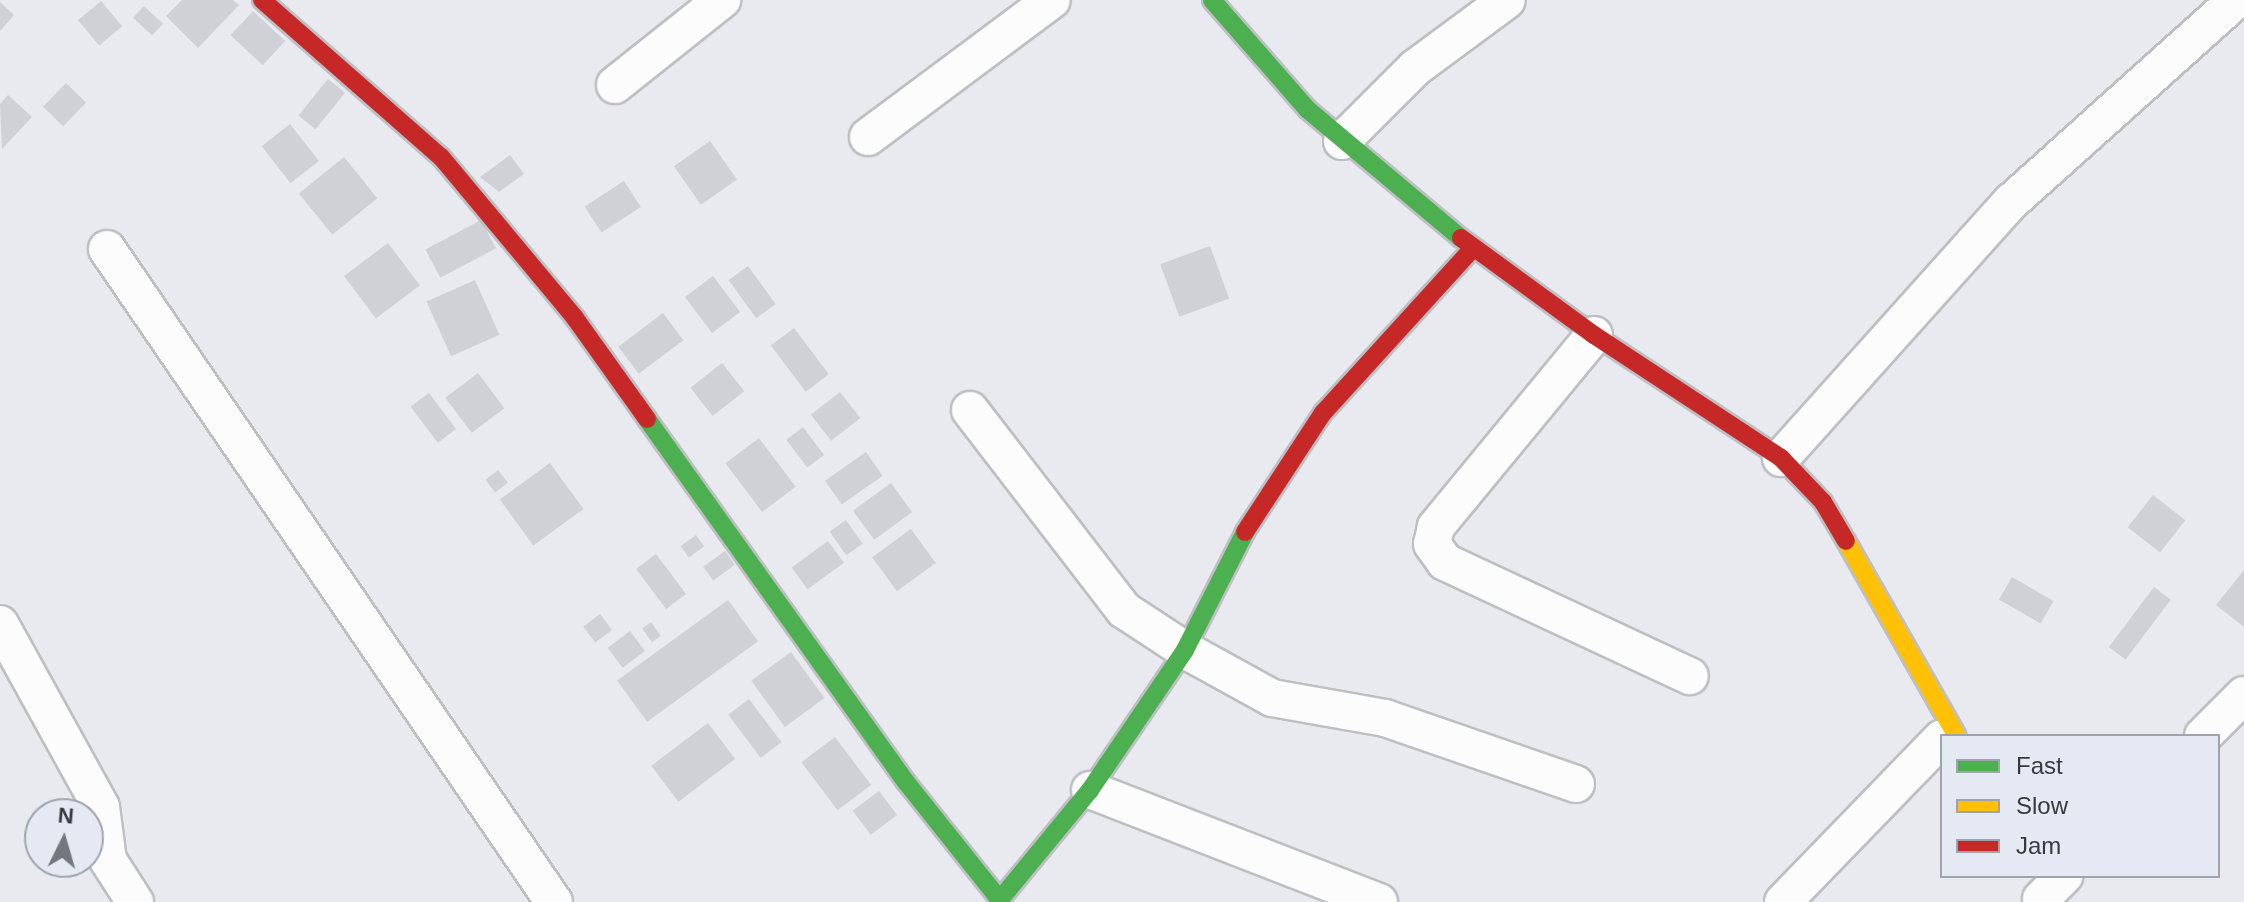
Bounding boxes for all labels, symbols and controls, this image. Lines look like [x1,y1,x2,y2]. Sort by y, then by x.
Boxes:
legend [1940,734,2220,878]
text: Fast [2016,752,2063,779]
text: Slow [2016,792,2068,819]
north arrow [24,798,104,878]
text: N [57,802,75,829]
text: Jam [2016,832,2061,859]

